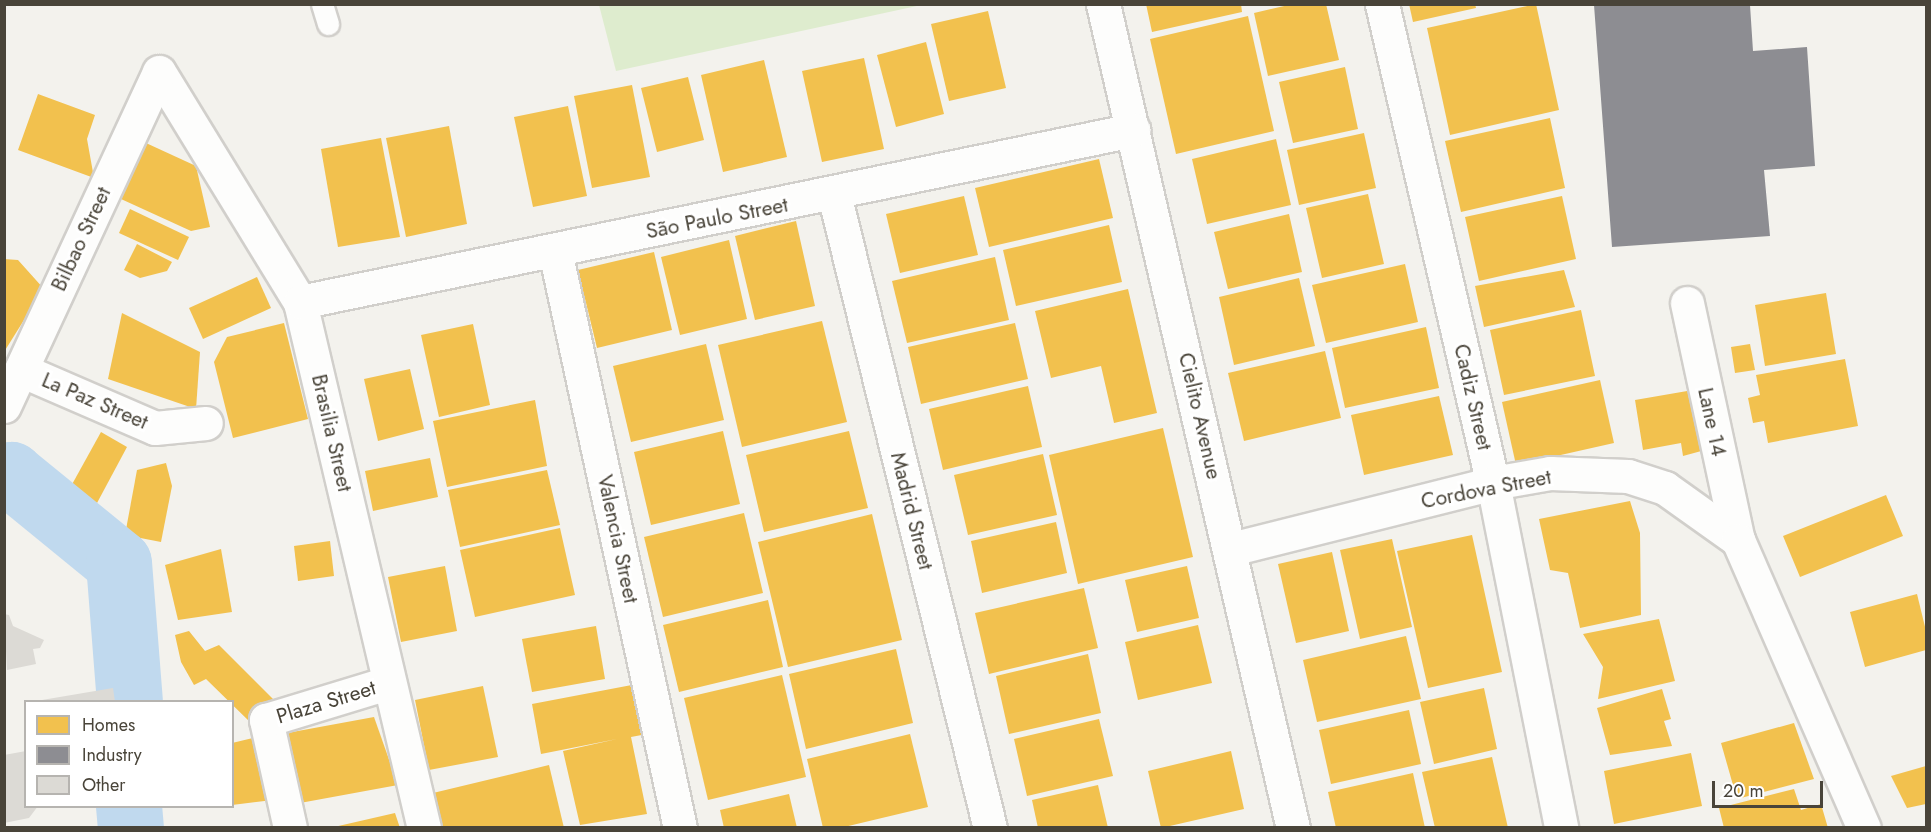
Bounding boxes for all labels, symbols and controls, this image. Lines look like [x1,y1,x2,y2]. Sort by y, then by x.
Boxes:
street label: Bilbao Street [46,183,116,295]
street label: São Paulo Street [644,192,790,244]
street label: Cadiz Street [1449,342,1497,452]
street label: Cielito Avenue [1173,350,1227,482]
street label: La Paz Street [38,367,152,435]
street label: Brasilia Street [306,372,358,494]
street label: Lane 14 [1692,385,1732,459]
street label: Madrid Street [885,450,939,572]
street label: Cordova Street [1419,464,1553,514]
street label: Valencia Street [592,473,644,605]
street label: Plaza Street [273,675,379,729]
legend [24,700,234,808]
text: Homes [82,712,135,738]
text: Industry [82,742,142,768]
scale bar [1715,769,1826,807]
text: Other [82,772,125,798]
text: 20 m [1723,778,1763,804]

